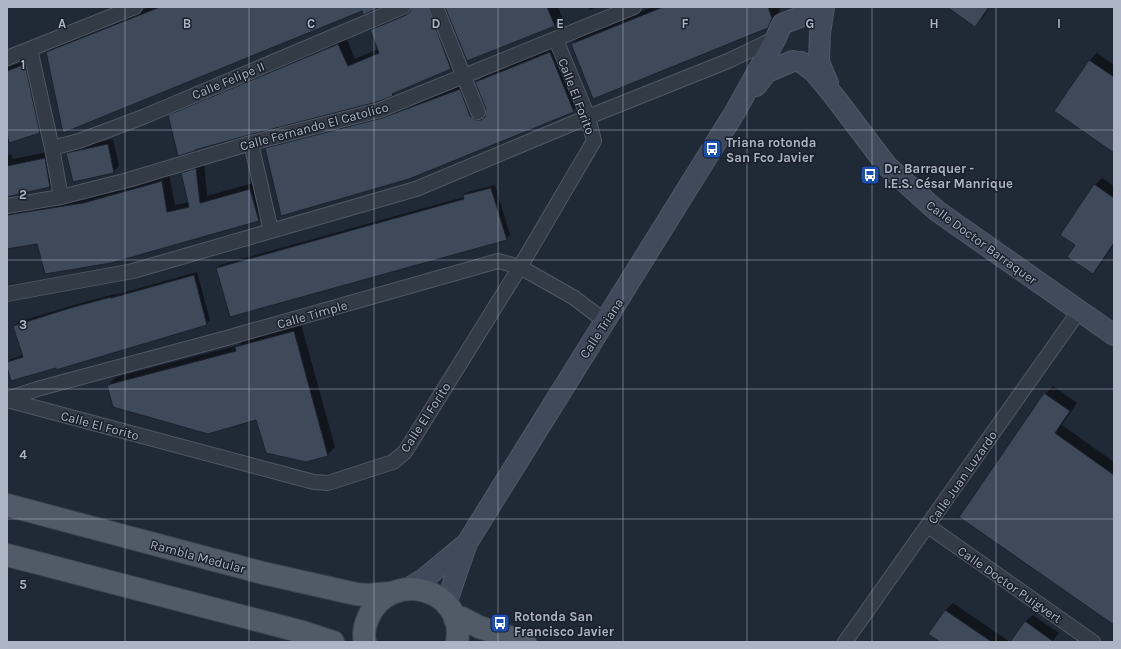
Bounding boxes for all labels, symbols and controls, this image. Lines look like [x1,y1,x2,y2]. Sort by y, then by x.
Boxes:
text: A [58,16,66,31]
text: B [183,16,191,31]
text: C [307,16,315,31]
text: D [432,16,441,31]
text: E [556,16,564,31]
text: F [681,16,689,31]
text: G [806,16,814,31]
text: H [929,16,939,31]
text: I [1057,16,1061,31]
street label: Calle El Forito [555,56,598,136]
text: 1 [21,57,25,72]
street label: Calle Felipe II [190,58,267,102]
street label: Calle Fernando El Catolico [238,99,390,154]
place label: Triana rotonda San Fco Javier [726,135,816,165]
bus stop icon: Triana rotonda San Fco Javier [701,138,723,160]
place label: Dr. Barraquer - I.E.S. César Manrique [884,161,1013,192]
bus stop icon: Dr. Barraquer - I.E.S. César Manrique [859,164,881,186]
text: 2 [19,187,27,202]
street label: Calle Doctor Barraquer [923,197,1040,289]
street label: Calle Triana [576,295,626,361]
street label: Calle Timple [275,297,349,332]
text: 3 [19,317,27,332]
street label: Calle El Forito [397,380,454,455]
street label: Calle El Forito [59,408,141,443]
street label: Calle Juan Luzardo [925,428,1000,527]
text: 4 [19,447,27,462]
street label: Rambla Medular [149,537,247,576]
street label: Calle Doctor Puigvert [955,543,1065,626]
text: 5 [19,577,27,592]
place label: Rotonda San Francisco Javier [514,609,615,639]
bus stop icon: Rotonda San Francisco Javier [489,612,511,634]

